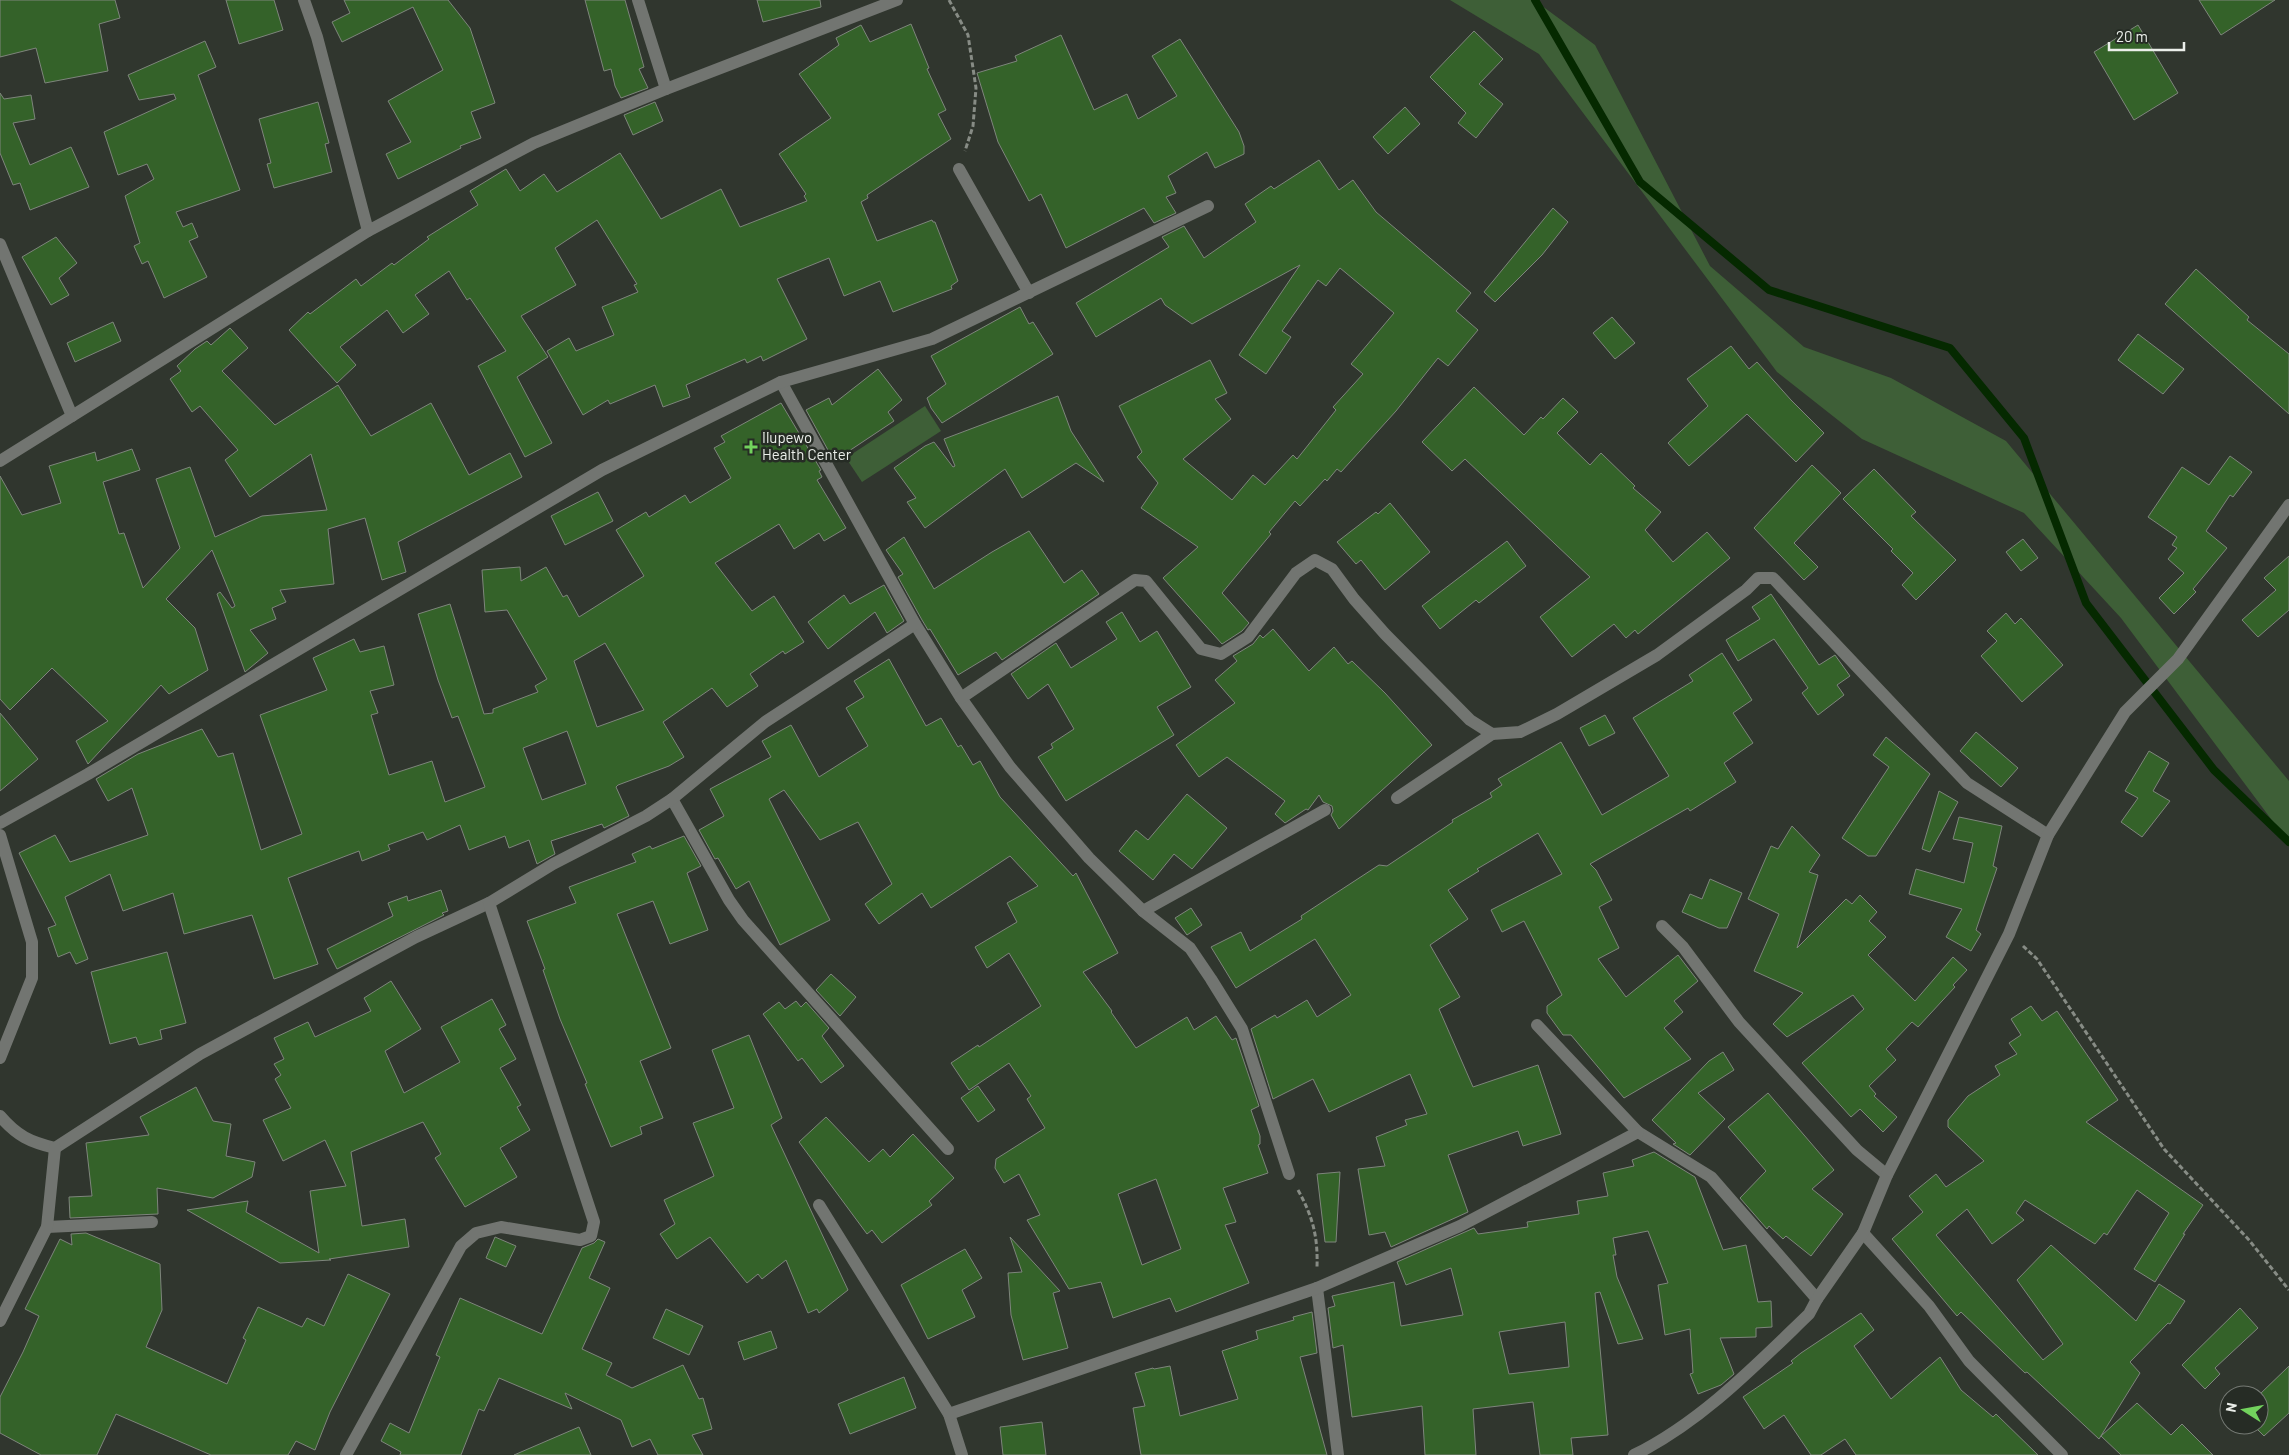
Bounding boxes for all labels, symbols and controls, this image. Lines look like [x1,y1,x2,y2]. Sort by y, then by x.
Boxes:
scale bar [2109,20,2184,52]
text: 20 m [2116,27,2148,45]
place label: Ilupewo Health Center [762,428,852,463]
marker: Ilupewo Health Center [744,440,758,454]
north arrow [2219,1385,2269,1435]
text: N [2222,1401,2240,1414]

